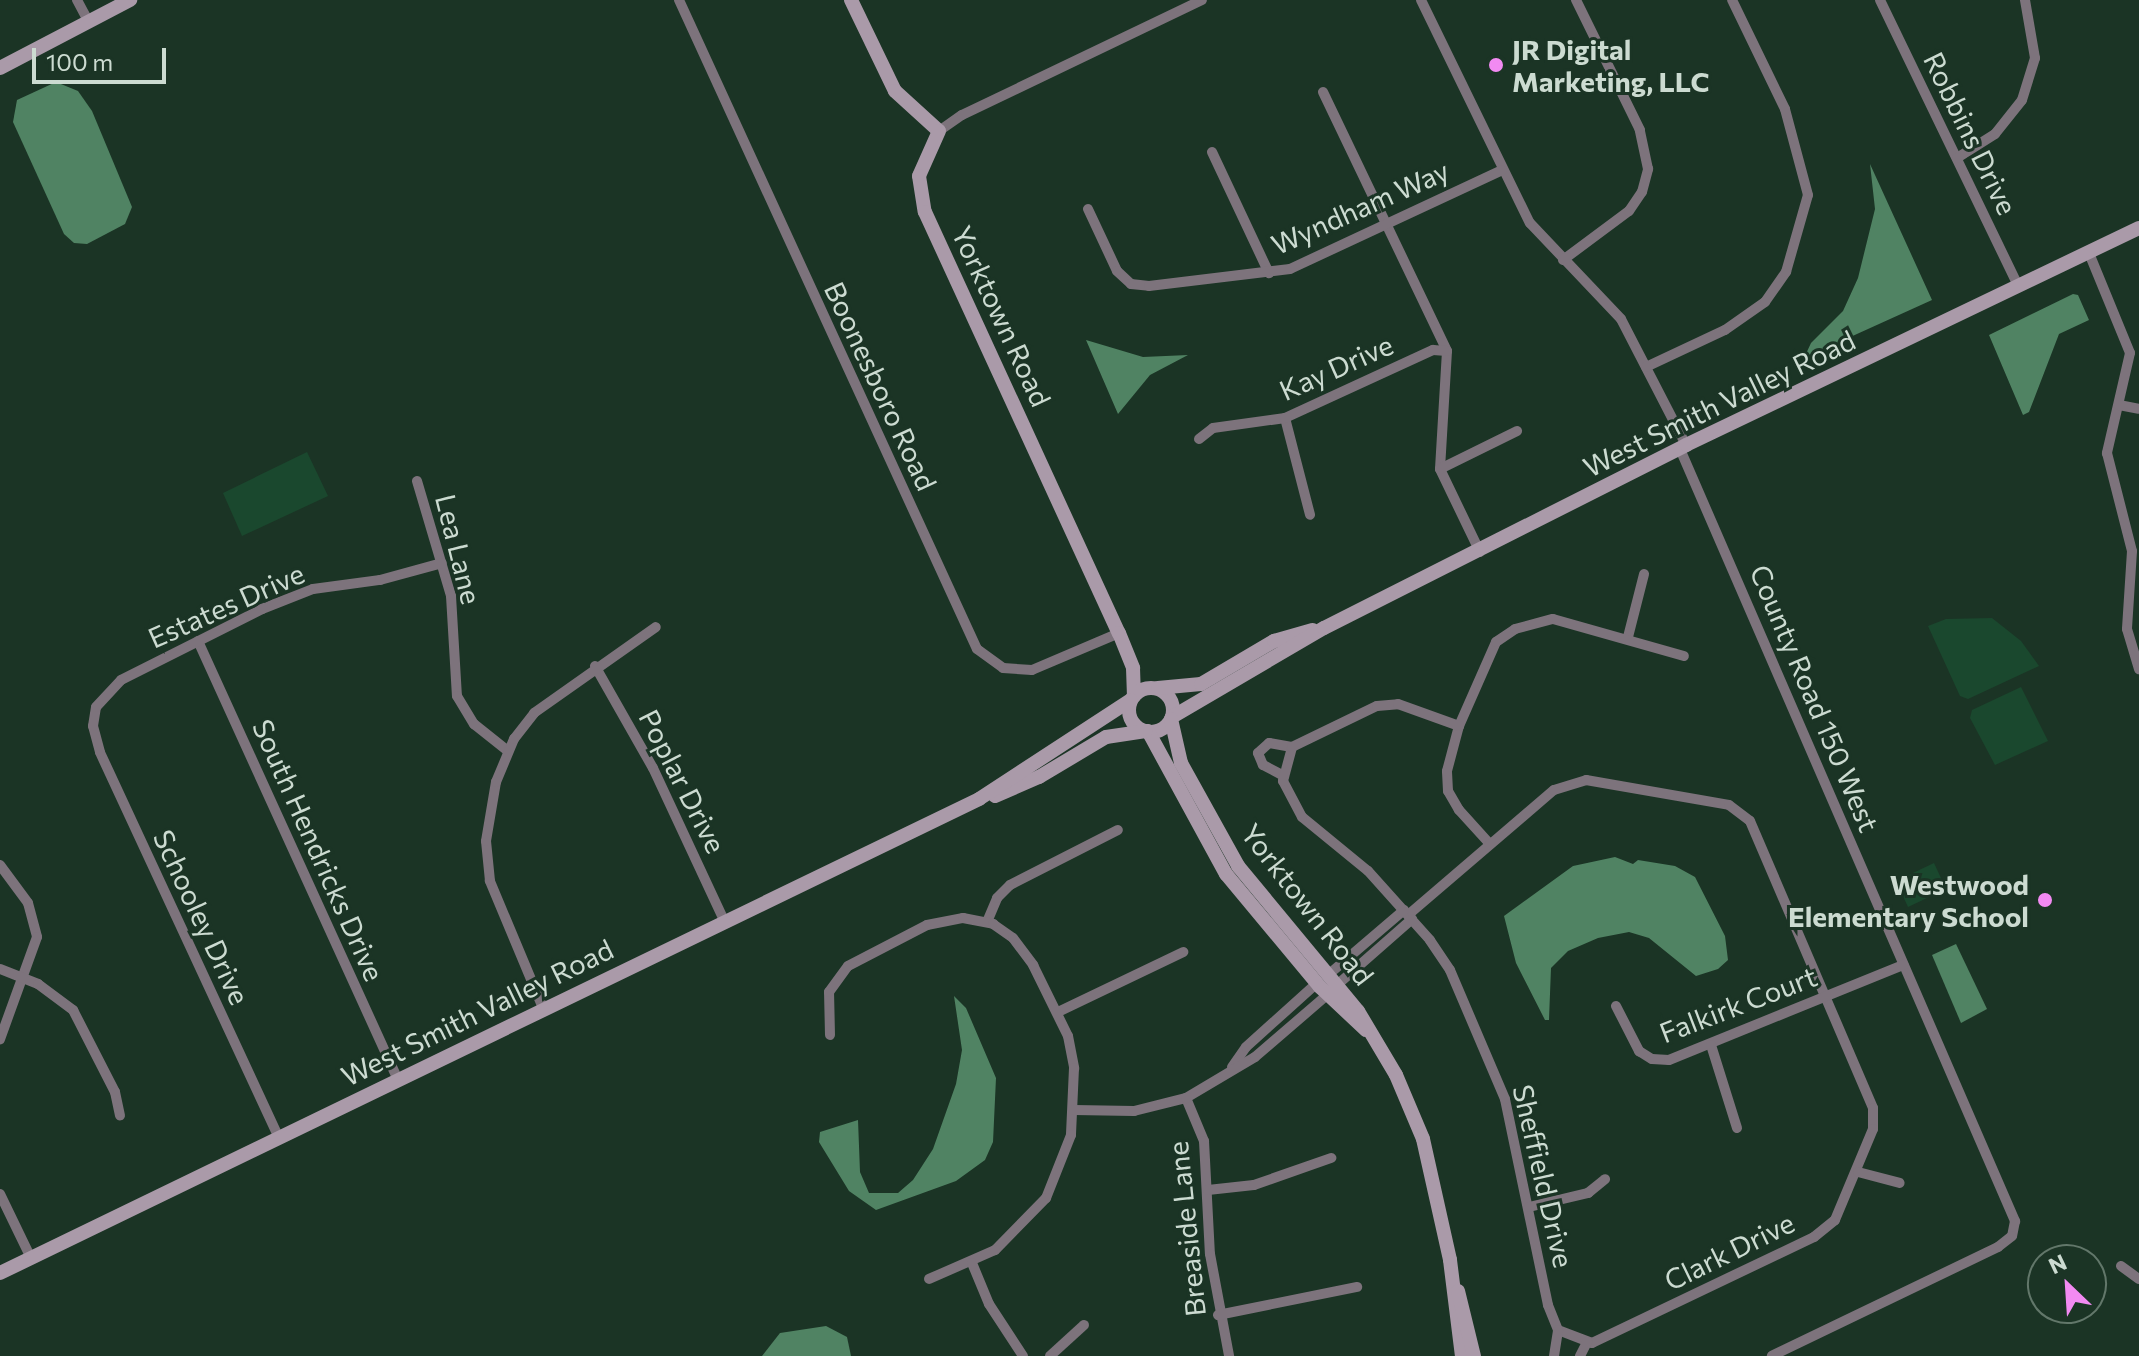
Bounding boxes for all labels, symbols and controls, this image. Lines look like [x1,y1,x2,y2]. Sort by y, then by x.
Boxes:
scale bar [36,32,170,82]
place label: JR Digital Marketing, LLC [1512,32,1710,98]
street label: Robbins Drive [1917,46,2025,220]
text: 100 m [46,47,113,76]
marker: JR Digital Marketing, LLC [1487,56,1505,74]
street label: Wyndham Way [1266,153,1454,261]
street label: Yorktown Road [945,220,1059,412]
street label: Boonesboro Road [818,276,944,496]
street label: West Smith Valley Road [1578,323,1860,483]
street label: Kay Drive [1274,327,1398,407]
street label: Lea Lane [429,490,489,608]
street label: Estates Drive [143,556,309,654]
street label: County Road 150 West [1743,559,1887,837]
street label: Poplar Drive [633,704,733,858]
street label: South Hendricks Drive [246,714,392,986]
street label: Yorktown Road [1235,817,1381,991]
street label: Schooley Drive [147,824,257,1010]
place label: Westwood Elementary School [1788,867,2029,933]
marker: Westwood Elementary School [2036,891,2054,909]
street label: West Smith Valley Road [336,932,618,1092]
street label: Falkirk Court [1655,959,1821,1049]
street label: Sheffield Drive [1507,1081,1581,1271]
street label: Breaside Lane [1160,1140,1212,1318]
street label: Clark Drive [1659,1205,1799,1297]
north arrow [2027,1244,2107,1324]
text: N [2044,1248,2071,1279]

